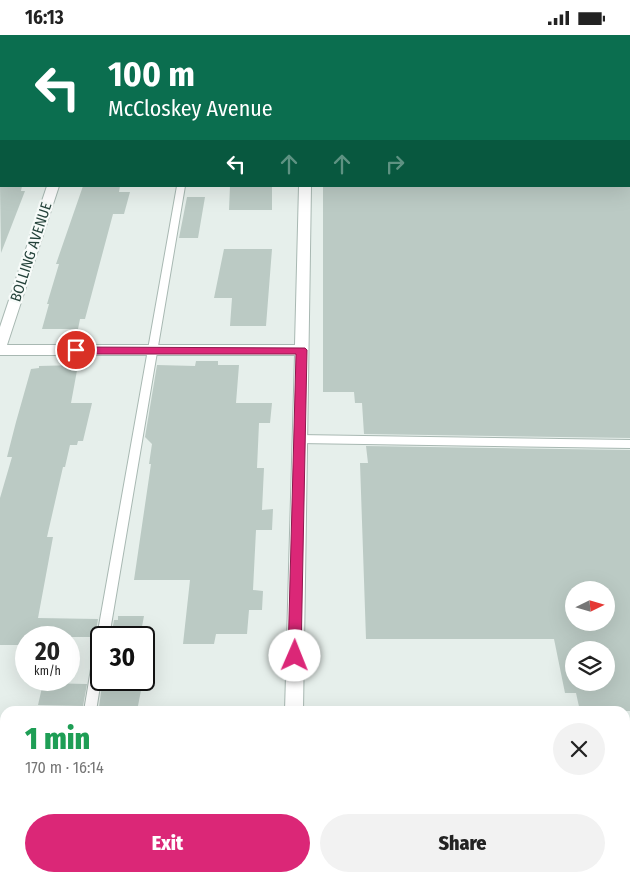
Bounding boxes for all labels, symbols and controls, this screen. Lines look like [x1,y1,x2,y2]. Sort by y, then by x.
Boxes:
text: 16:13 [25,6,64,29]
text: 100 m [108,53,195,95]
icon: left [25,55,90,120]
text: McCloskey Avenue [108,95,273,122]
icon: left [222,150,250,178]
icon: ahead [275,150,303,178]
icon: ahead [328,150,356,178]
icon: right [381,150,409,178]
street label: BOLLING AVENUE [6,200,56,304]
pin [55,329,97,371]
icon: arrive [62,336,90,364]
north arrow [565,581,615,631]
map controls [565,581,615,691]
speed limit sign: 30 [90,626,155,691]
position arrow [268,629,320,681]
text: 20 [35,637,60,667]
button: layers [565,641,615,691]
text: km/h [34,664,61,678]
text: 1 min [25,721,90,757]
button: close [553,723,605,775]
text: 170 m · 16:14 [25,758,104,777]
button: Exit [25,814,310,872]
button: Share [320,814,605,872]

